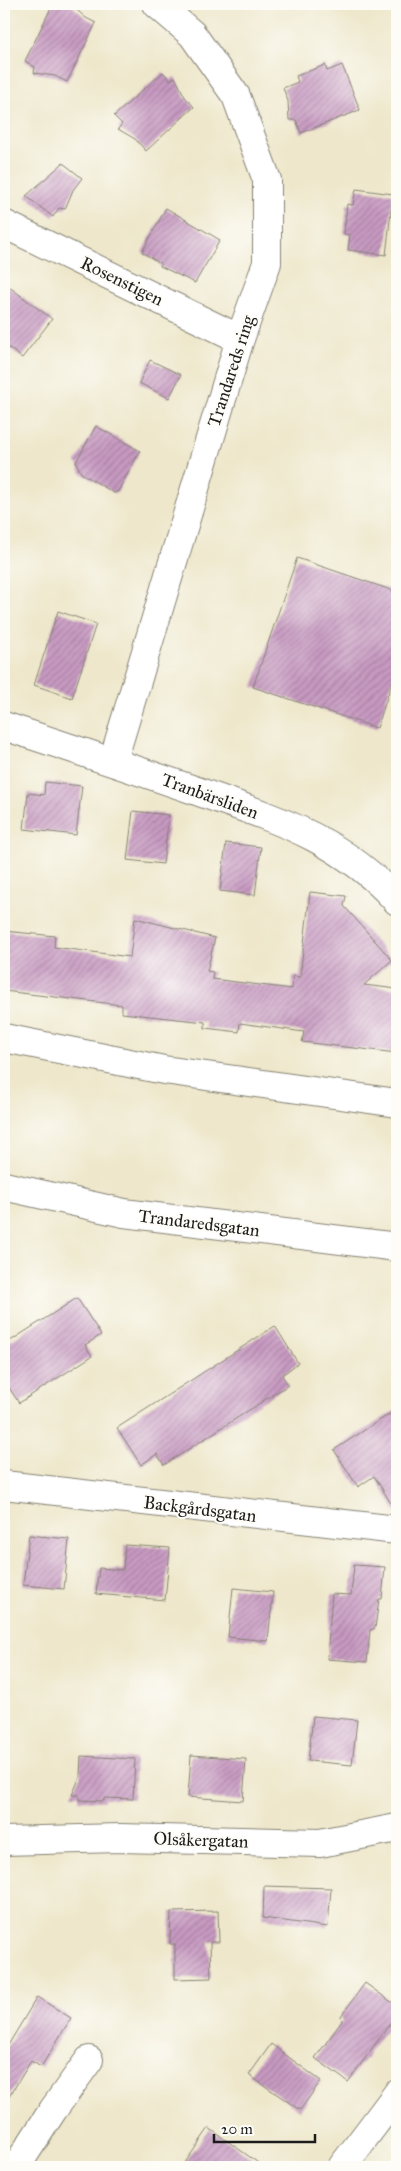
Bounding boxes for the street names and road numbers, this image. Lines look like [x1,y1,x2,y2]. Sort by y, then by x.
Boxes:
street label: Rosenstigen [77,252,167,311]
street label: Trandareds ring [203,312,261,430]
street label: Tranbärsliden [158,768,262,824]
street label: Trandaredsgatan [137,1205,261,1242]
street label: Backgårdsgatan [142,1491,258,1528]
street label: Olsåkergatan [153,1827,249,1854]

